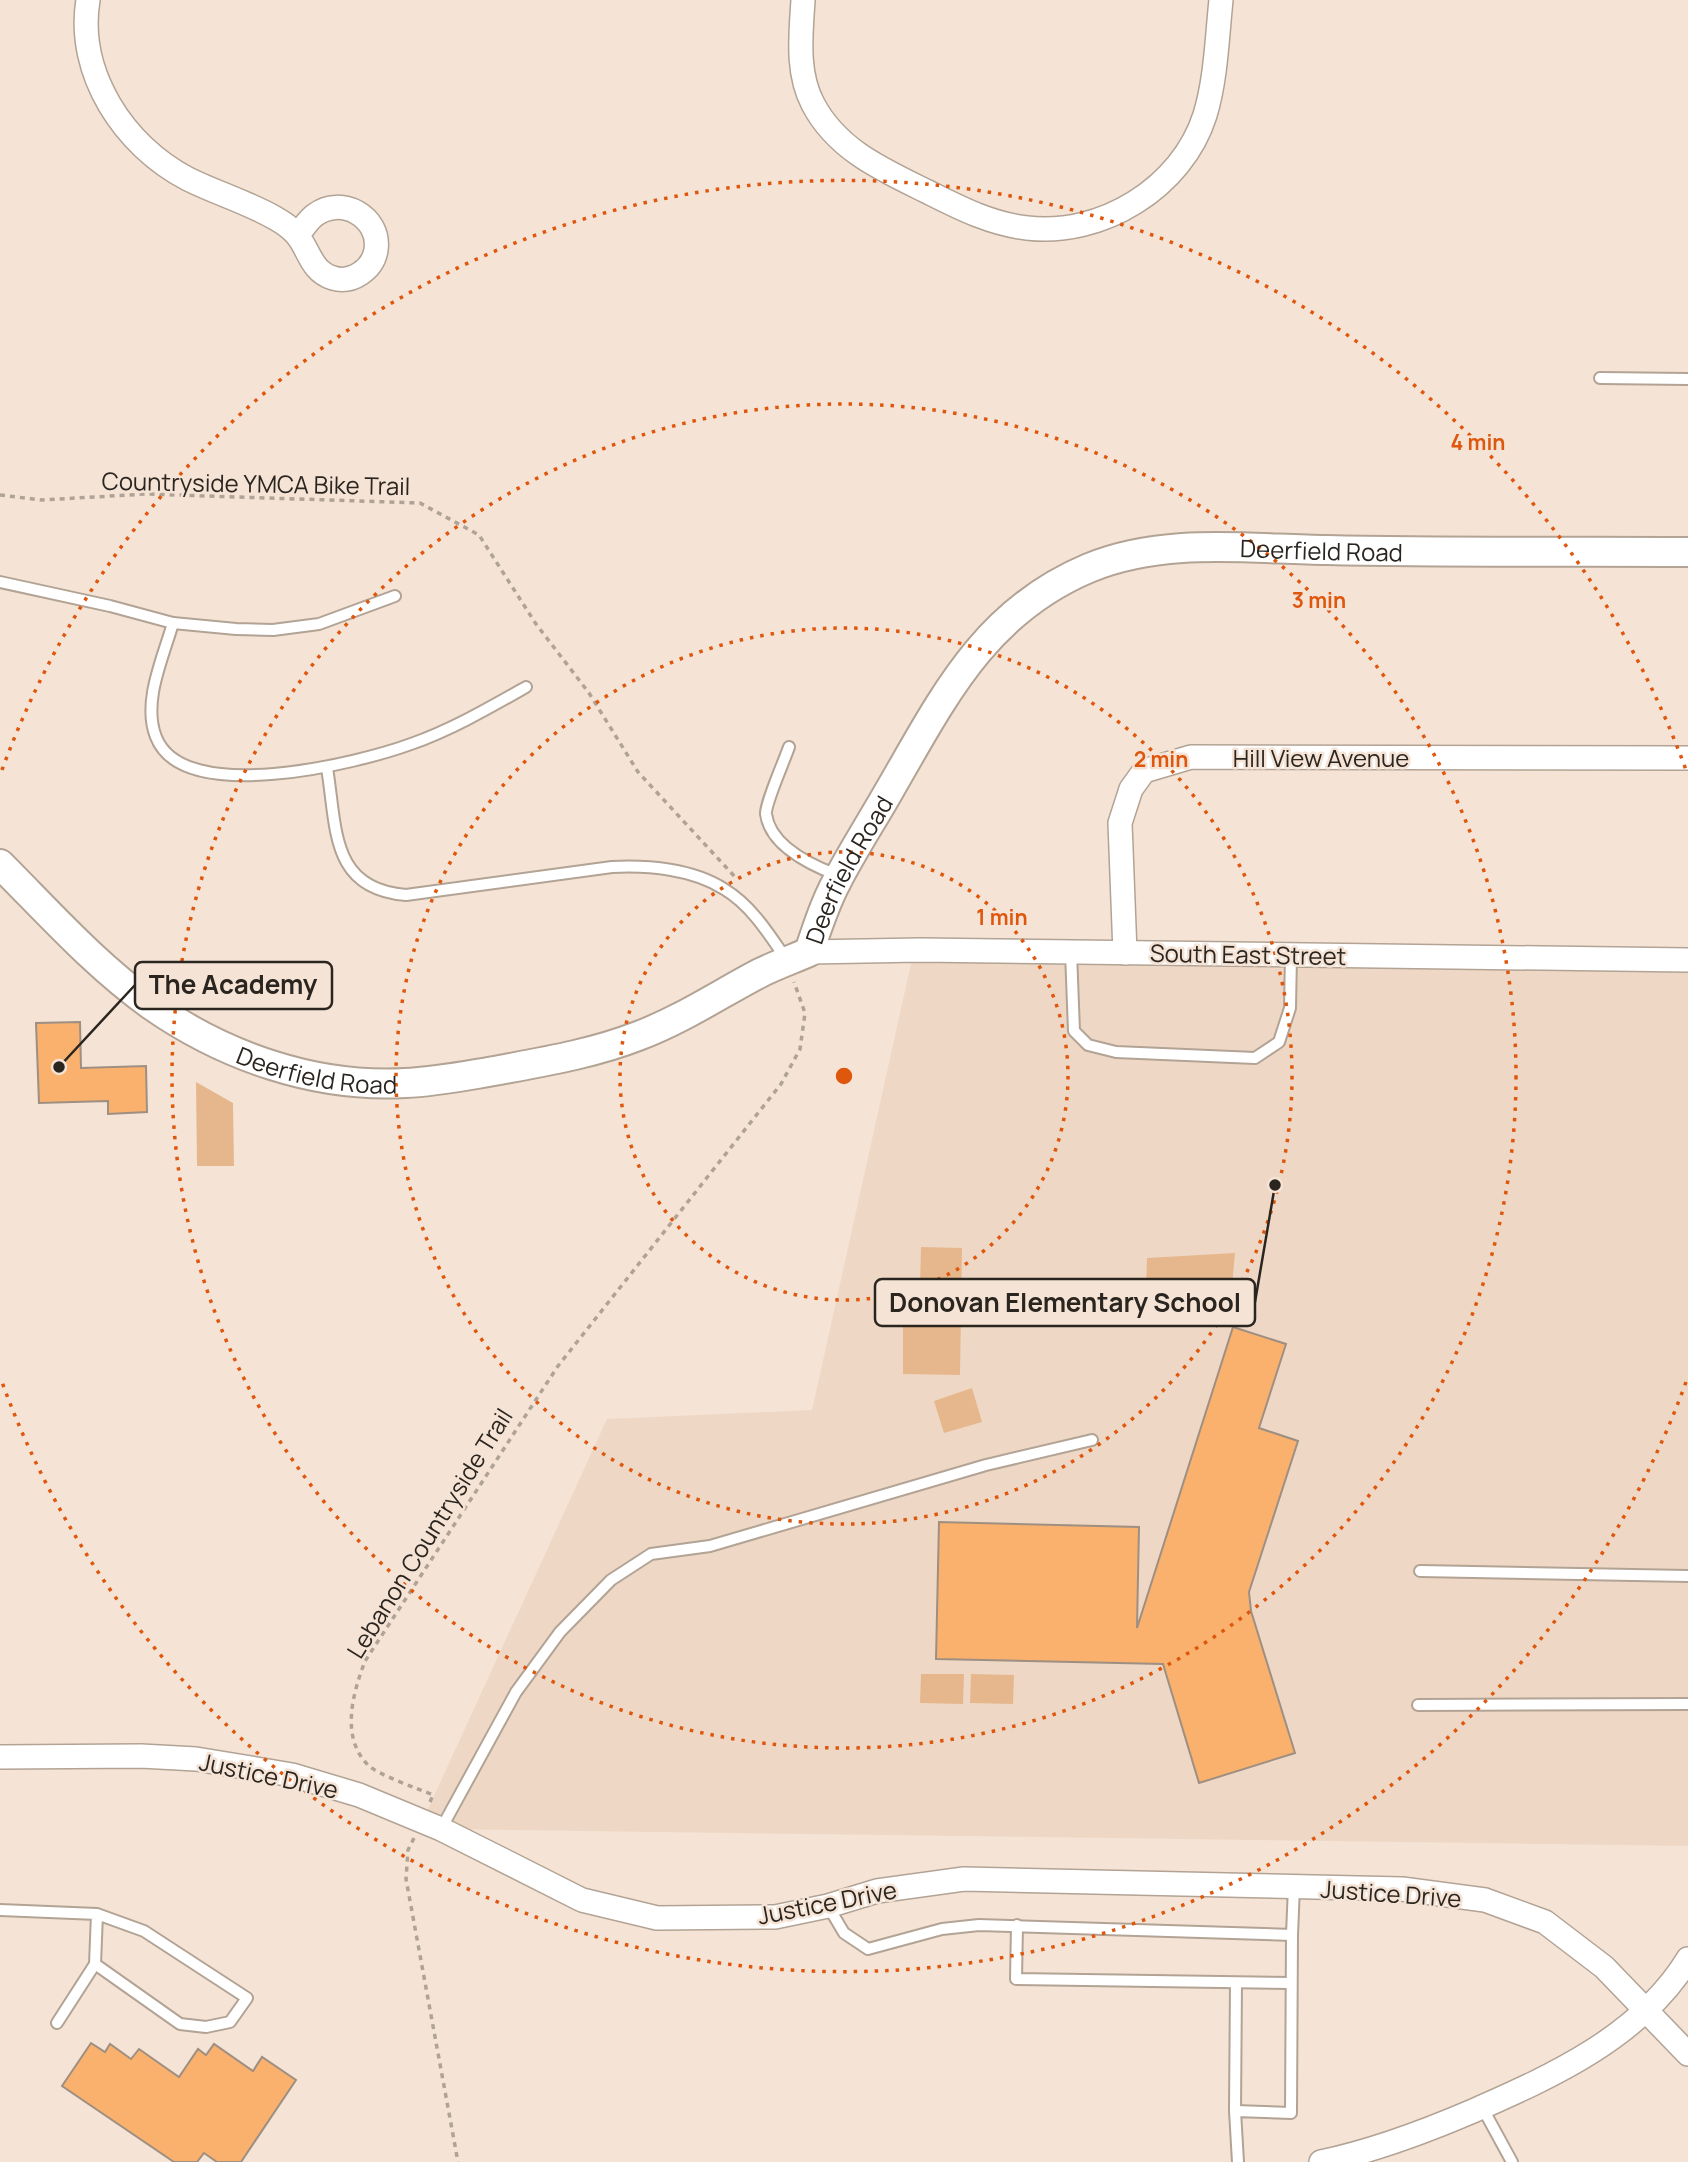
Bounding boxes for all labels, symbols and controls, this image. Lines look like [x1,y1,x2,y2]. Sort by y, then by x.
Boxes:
text: 4 min [1451,428,1505,456]
street label: Countryside YMCA Bike Trail [101,464,411,502]
street label: Deerfield Road [1240,531,1403,568]
text: 3 min [1292,586,1346,614]
street label: Hill View Avenue [1233,741,1409,774]
text: 2 min [1134,745,1188,773]
street label: Deerfield Road [797,789,900,948]
text: 1 min [976,903,1028,931]
street label: South East Street [1150,936,1346,972]
callout: The Academy [135,962,332,1009]
text: The Academy [149,966,318,1002]
street label: Deerfield Road [232,1038,397,1100]
centre of rings [832,1064,856,1088]
callout: Donovan Elementary School [875,1279,1255,1326]
text: Donovan Elementary School [889,1284,1241,1320]
street label: Lebanon Countryside Trail [338,1402,520,1664]
street label: Justice Drive [197,1744,341,1806]
street label: Justice Drive [755,1872,899,1932]
street label: Justice Drive [1319,1872,1463,1914]

